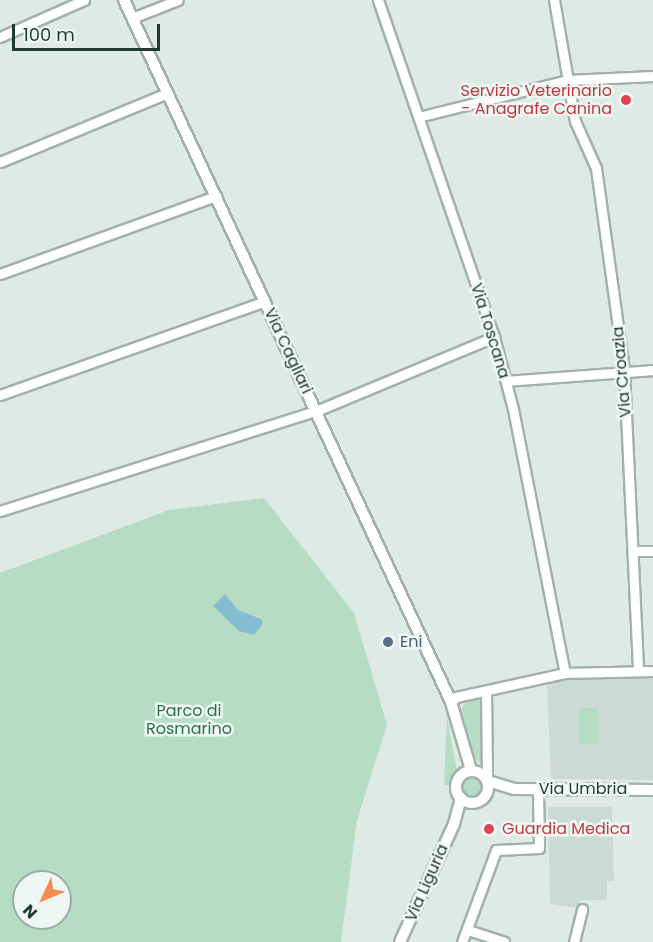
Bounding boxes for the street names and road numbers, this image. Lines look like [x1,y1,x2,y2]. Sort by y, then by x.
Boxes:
street label: Via Toscana [466,281,514,381]
street label: Via Cagliari [260,305,316,397]
street label: Via Croazia [608,326,636,418]
street label: Via Umbria [539,779,627,799]
street label: Via Liguria [401,841,453,925]

